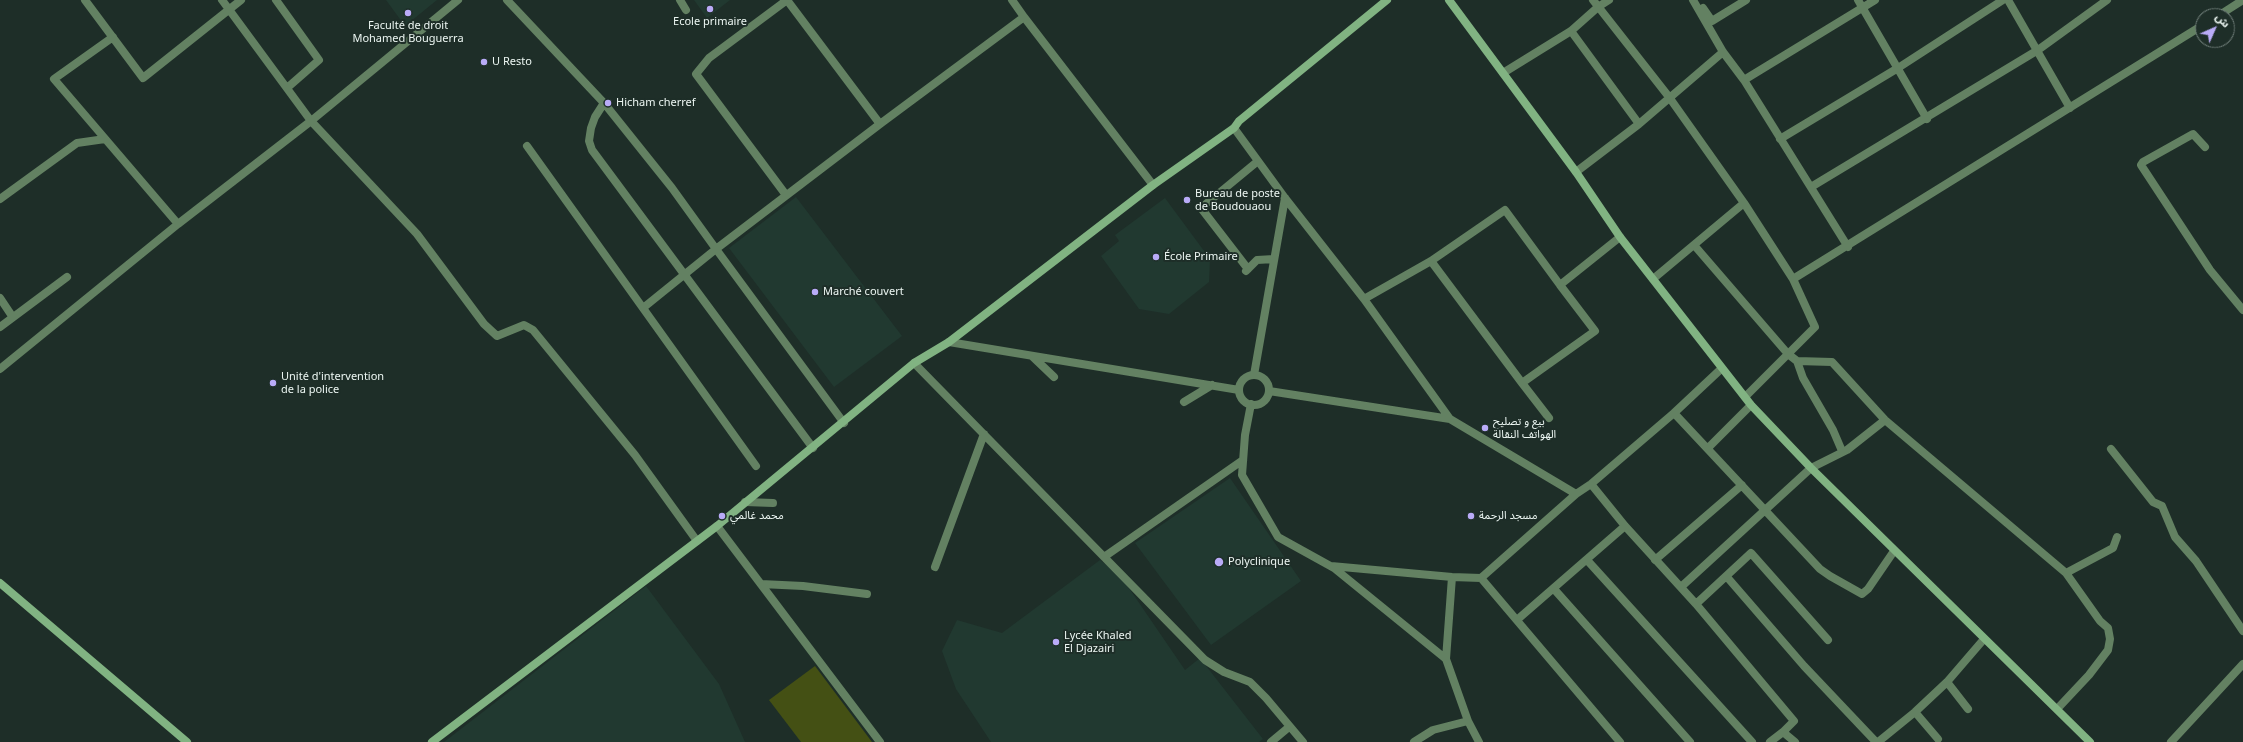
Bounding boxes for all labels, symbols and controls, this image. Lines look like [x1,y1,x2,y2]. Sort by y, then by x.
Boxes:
marker: Ecole primaire [705,4,715,14]
marker: Faculté de droit Mohamed Bouguerra [403,8,413,18]
north arrow [2195,8,2235,48]
text: ش [2212,9,2234,30]
place label: Ecole primaire [673,15,747,29]
place label: Faculté de droit Mohamed Bouguerra [352,19,464,45]
place label: U Resto [492,55,532,69]
marker: U Resto [479,57,489,67]
place label: Hicham cherref [616,96,696,110]
marker: Hicham cherref [603,98,613,108]
place label: Bureau de poste de Boudouaou [1195,187,1280,213]
marker: Bureau de poste de Boudouaou [1182,195,1192,205]
place label: École Primaire [1164,250,1238,264]
marker: École Primaire [1151,252,1161,262]
place label: Marché couvert [823,285,904,299]
marker: Marché couvert [810,287,820,297]
place label: Unité d'intervention de la police [281,370,384,396]
marker: Unité d'intervention de la police [268,378,278,388]
place label: بيع و تصليح الهواتف النقالة [1493,415,1556,441]
marker: بيع و تصليح الهواتف النقالة [1480,423,1490,433]
place label: محمد غالمي [730,509,784,523]
place label: مسجد الرحمة [1479,509,1537,523]
marker: محمد غالمي [717,511,727,521]
marker: مسجد الرحمة [1466,511,1476,521]
place label: Polyclinique [1228,555,1290,569]
marker: Polyclinique [1213,556,1225,568]
place label: Lycée Khaled El Djazairi [1064,629,1132,655]
marker: Lycée Khaled El Djazairi [1051,637,1061,647]

